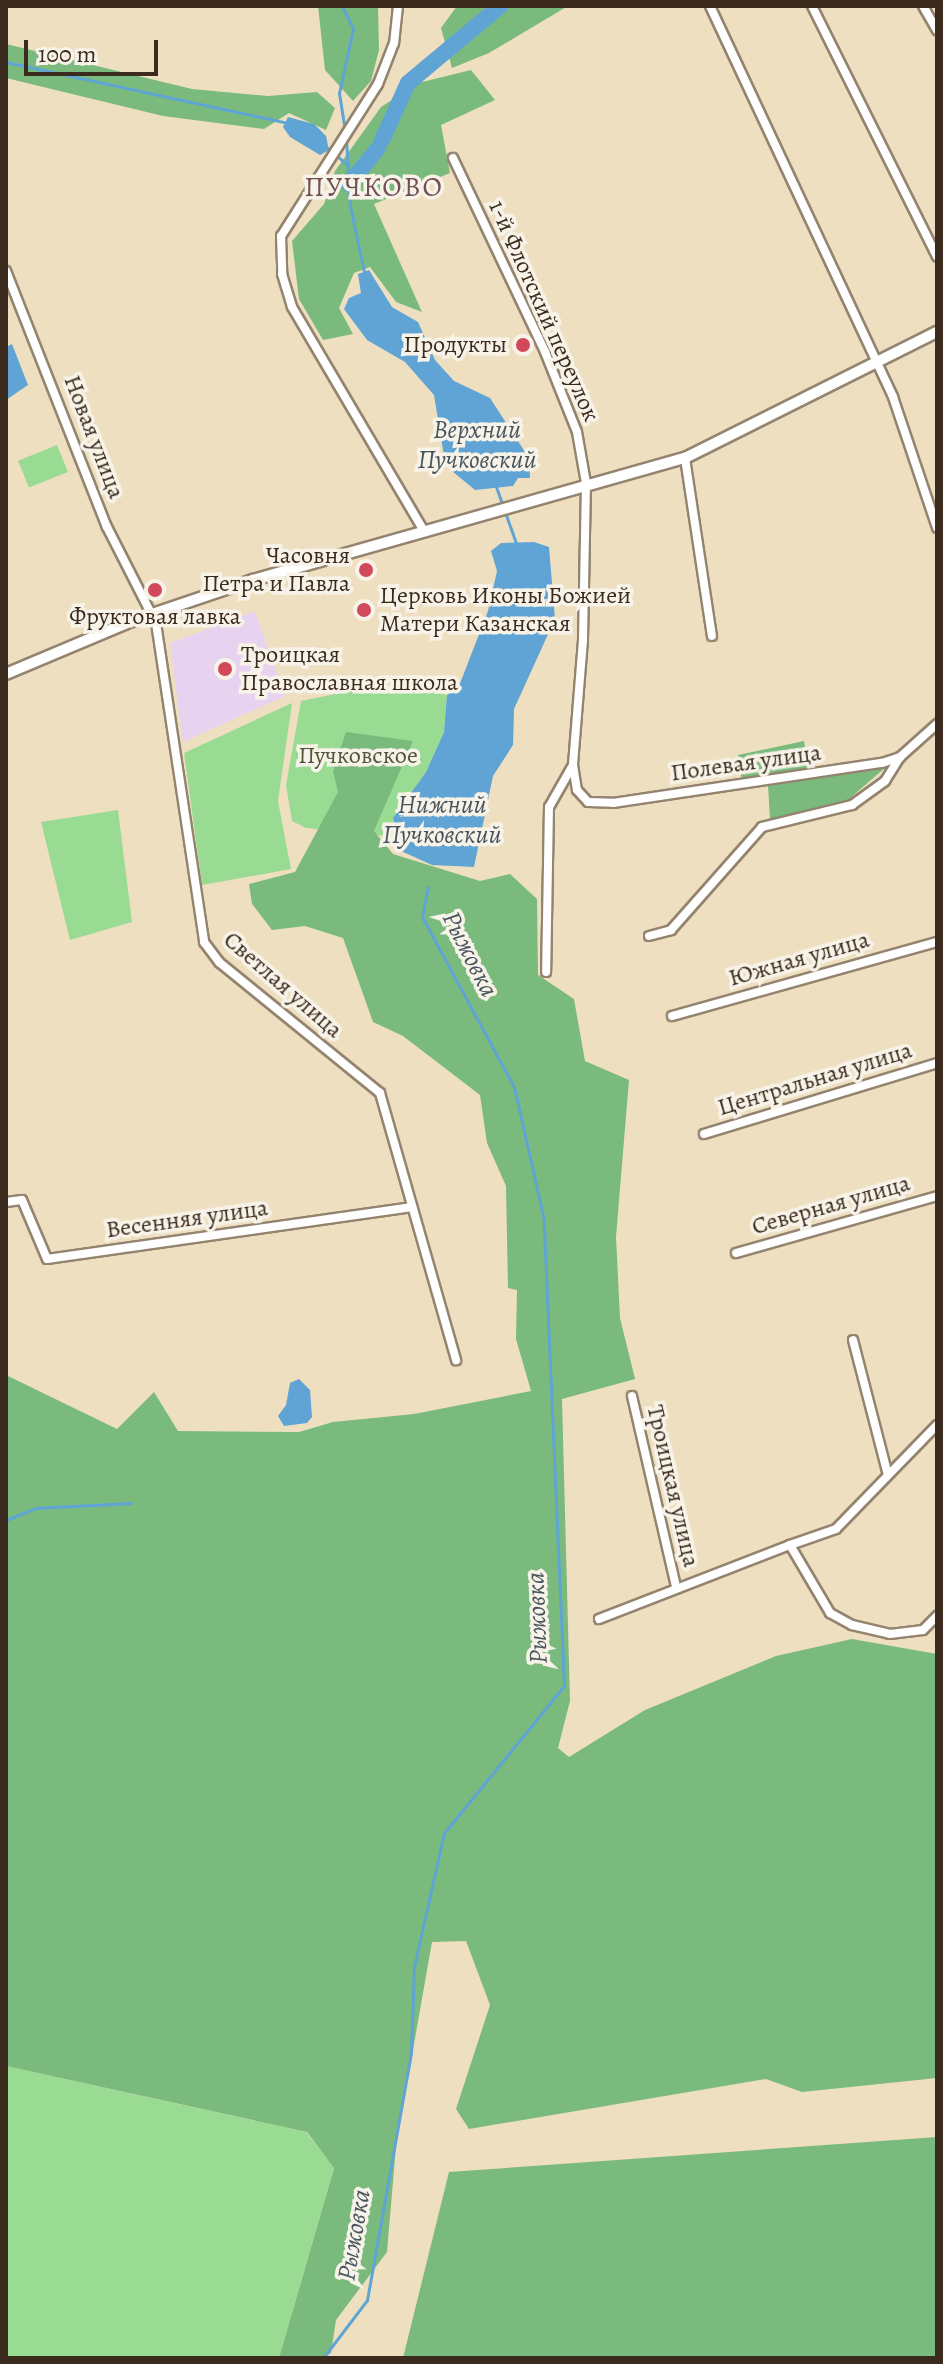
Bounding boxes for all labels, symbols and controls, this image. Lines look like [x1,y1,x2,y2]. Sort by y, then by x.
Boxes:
scale bar [28,24,162,74]
text: 100 m [38,38,97,70]
district label: ПУЧКОВО [304,170,444,204]
street label: 1-й Флотский переулок [482,196,606,426]
place label: Продукты [403,331,507,359]
marker: Продукты [514,336,532,354]
street label: Новая улица [57,371,131,503]
water label: Верхний Пучковский [418,414,536,476]
place label: Часовня Петра и Павла [203,542,350,598]
marker: Часовня Петра и Павла [357,561,375,579]
marker: Фруктовая лавка [146,581,164,599]
place label: Церковь Иконы Божией Матери Казанская [380,582,631,638]
marker: Церковь Иконы Божией Матери Казанская [355,601,373,619]
place label: Фруктовая лавка [69,603,241,631]
place label: Троицкая Православная школа [241,641,458,697]
marker: Троицкая Православная школа [216,660,234,678]
street label: Полевая улица [669,738,823,788]
park label: Пучковское [298,742,418,770]
water label: Нижний Пучковский [383,789,501,850]
water label: Рыжовка [435,906,505,1002]
street label: Южная улица [725,925,873,993]
street label: Светлая улица [218,926,348,1044]
street label: Центральная улица [714,1036,916,1122]
street label: Северная улица [749,1169,913,1241]
street label: Весенняя улица [104,1193,270,1245]
street label: Троицкая улица [640,1402,706,1570]
water label: Рыжовка [520,1571,554,1665]
water label: Рыжовка [331,2187,377,2283]

